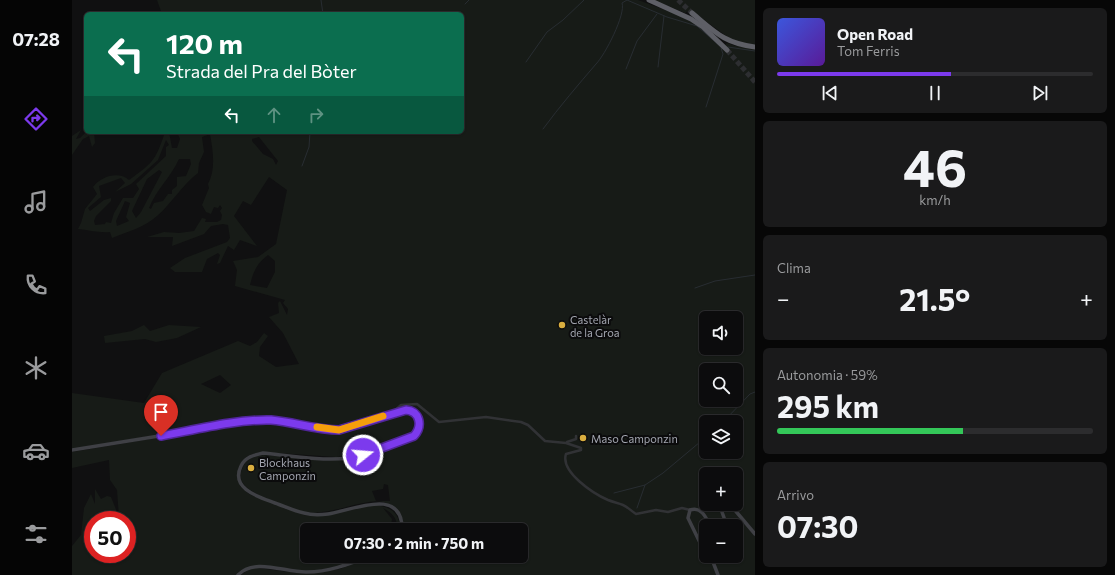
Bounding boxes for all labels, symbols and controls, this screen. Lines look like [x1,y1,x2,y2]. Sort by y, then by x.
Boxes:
text: Open Road [837,25,913,43]
text: 120 m [166,26,243,60]
text: 07:28 [12,28,60,50]
icon: left [100,28,152,80]
text: Tom Ferris [837,43,900,59]
text: Strada del Pra del Bòter [166,60,357,82]
icon: previous [819,82,841,104]
icon: pause [924,82,946,104]
icon: next [1029,82,1051,104]
icon: left [221,104,243,126]
icon: ahead [263,104,285,126]
icon: right [305,104,327,126]
icon: directions [22,105,50,133]
text: 46 [903,134,967,198]
icon: music [22,188,50,216]
text: km/h [919,192,951,208]
text: Clima [777,260,811,276]
icon: phone [22,271,50,299]
text: 21.5° [899,280,970,317]
text: − [777,285,790,312]
text: + [1080,285,1093,312]
map controls [699,311,743,563]
button: sound [699,311,743,355]
place label: Castelàr de la Groa [570,313,620,339]
marker: Castelàr de la Groa [557,320,567,330]
icon: climate [22,354,50,382]
button: search [699,363,743,407]
text: Autonomia · 59% [777,367,878,383]
text: 295 km [777,387,879,424]
pin [144,395,178,436]
icon: arrive [150,401,172,423]
button: layers [699,415,743,459]
place label: Maso Camponzin [591,432,678,445]
marker: Maso Camponzin [578,433,588,443]
position arrow [342,434,384,476]
icon: car [22,437,50,465]
place label: Blockhaus Camponzin [259,456,316,482]
marker: Blockhaus Camponzin [246,463,256,473]
button: + [699,467,743,511]
text: Arrivo [777,487,814,503]
text: 07:30 [777,507,859,544]
speed limit sign: 50 [84,511,136,563]
button: − [699,519,743,563]
icon: filters [22,520,50,548]
text: 07:30 · 2 min · 750 m [344,534,484,552]

